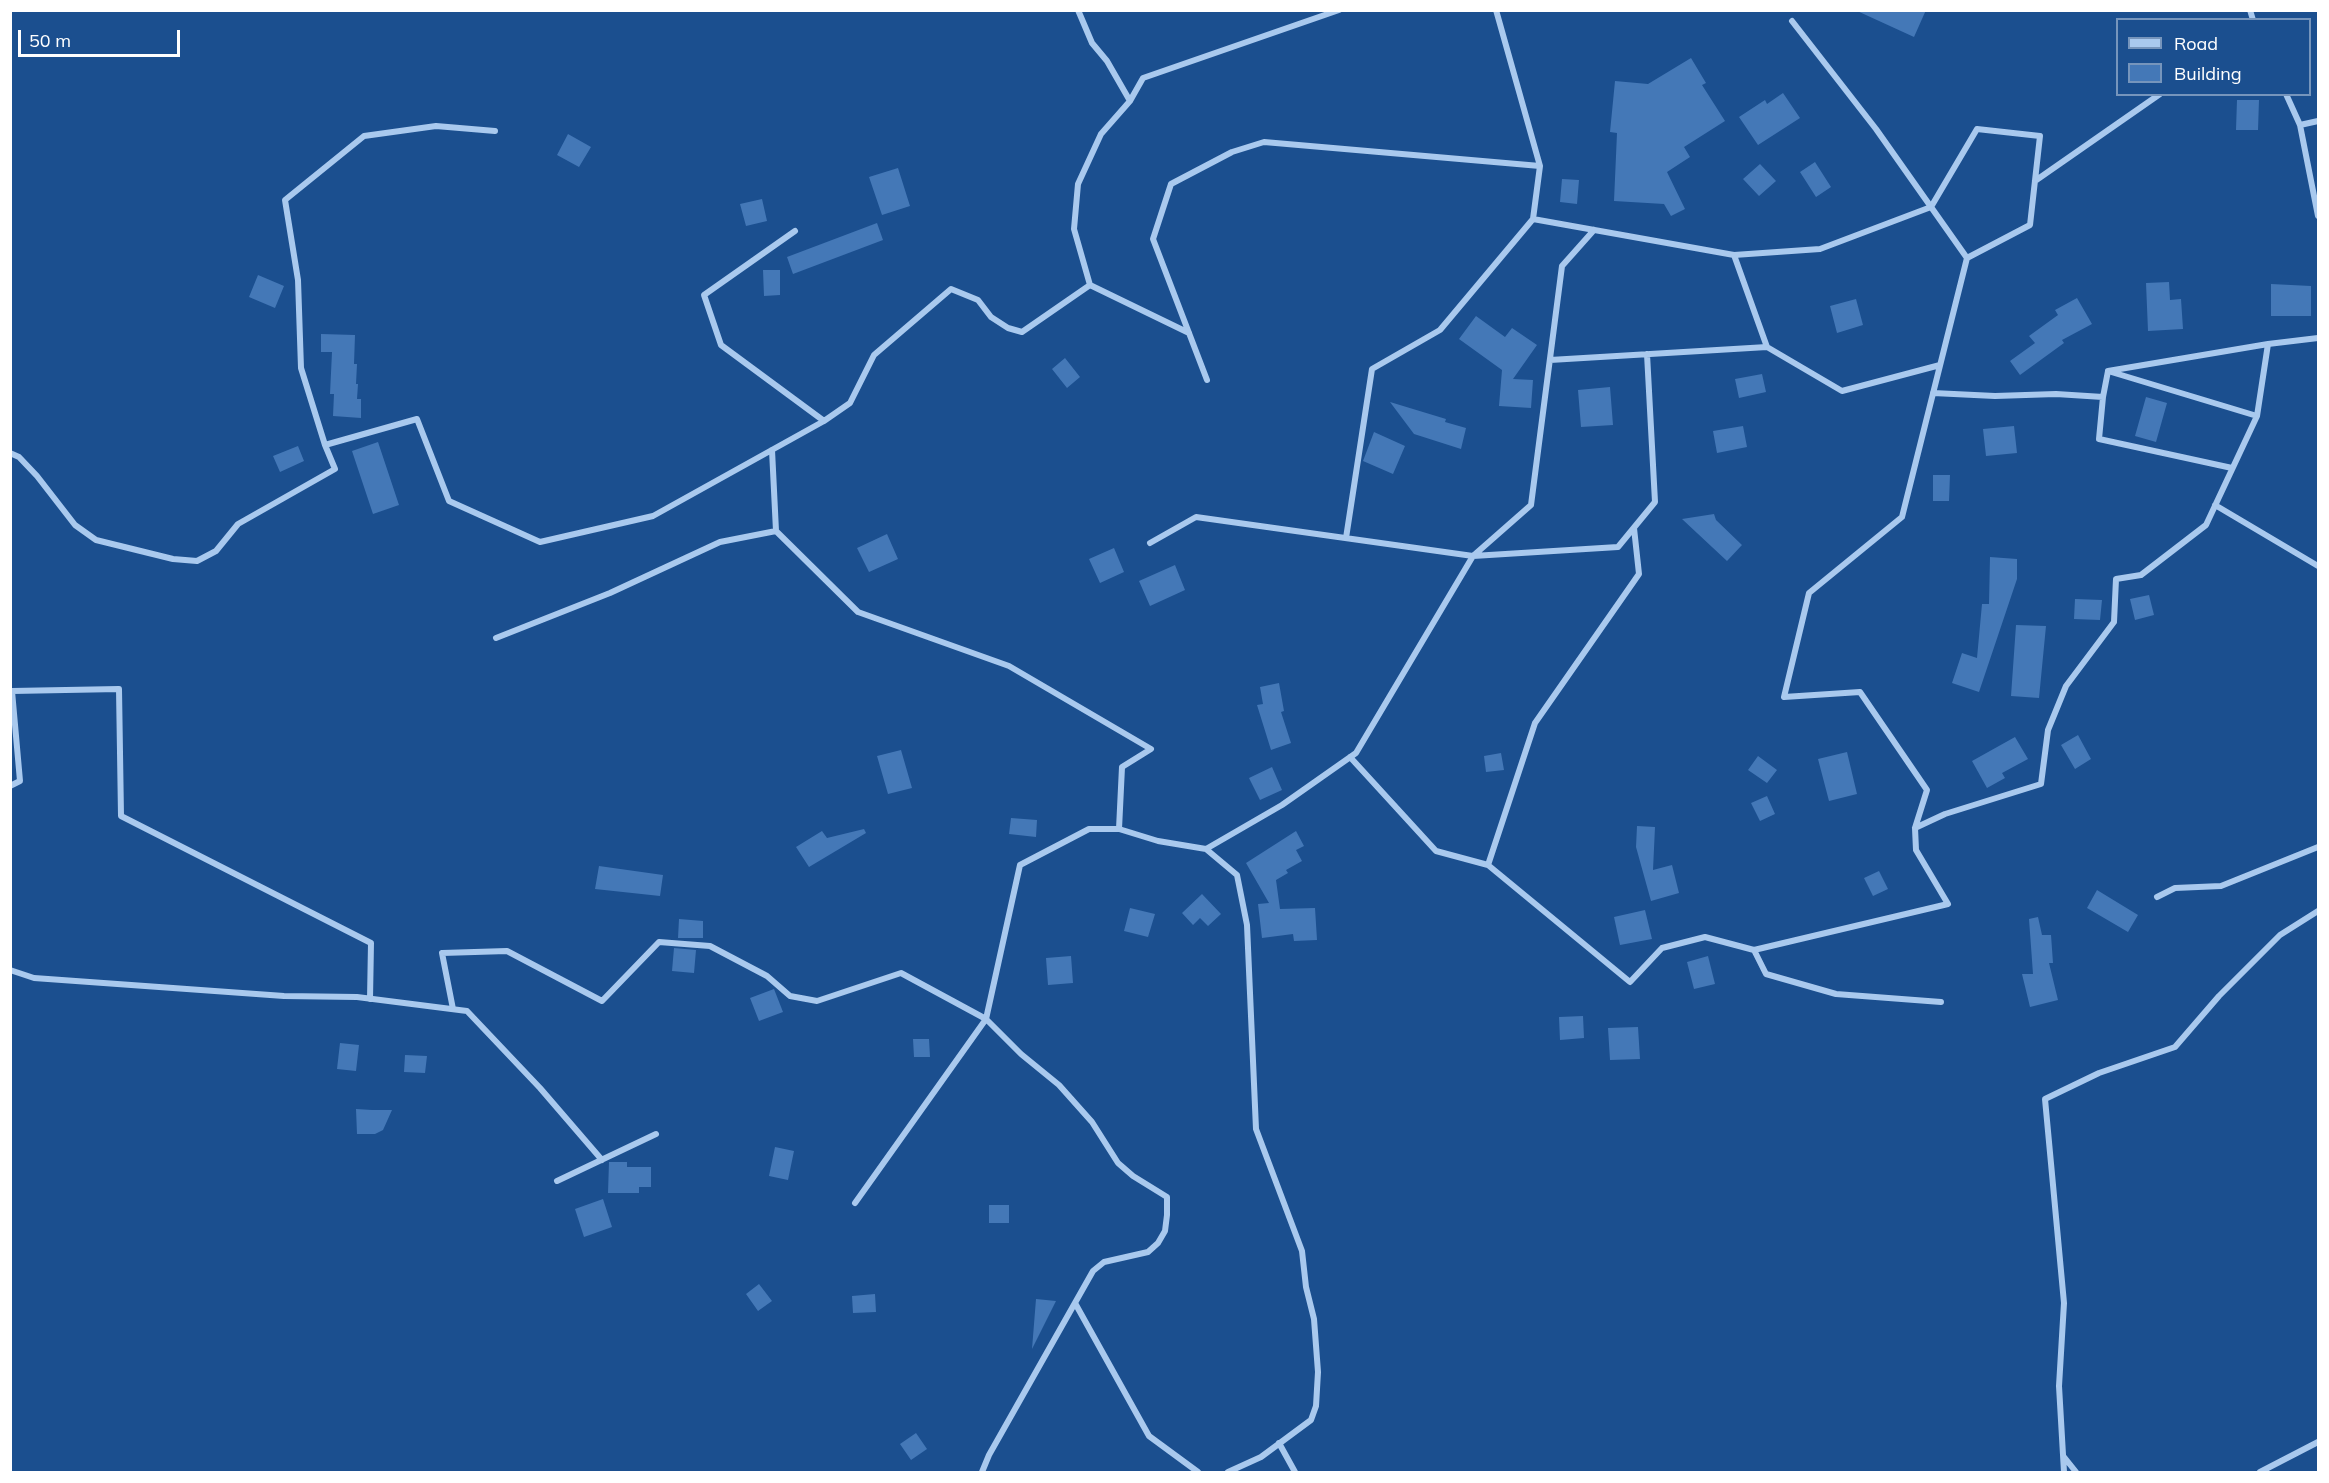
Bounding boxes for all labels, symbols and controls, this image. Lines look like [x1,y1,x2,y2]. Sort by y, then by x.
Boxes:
scale bar [21,18,183,56]
legend [2116,18,2311,96]
text: 50 m [29,29,71,52]
text: Road [2174,32,2218,55]
text: Building [2174,62,2242,85]

